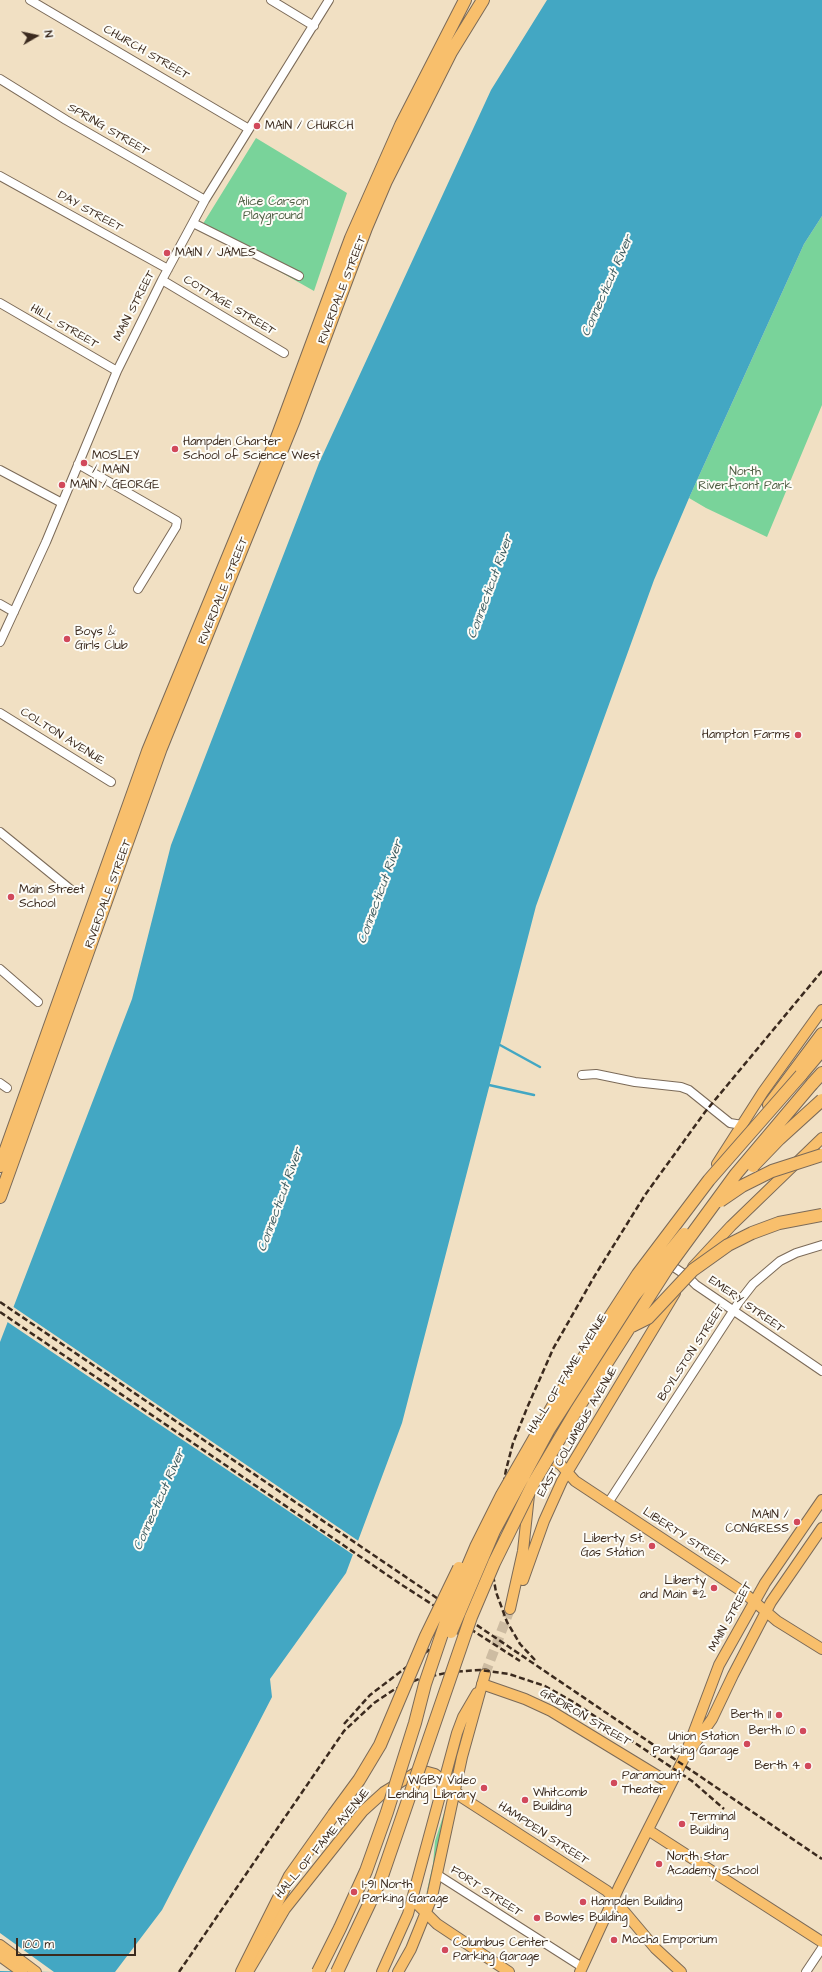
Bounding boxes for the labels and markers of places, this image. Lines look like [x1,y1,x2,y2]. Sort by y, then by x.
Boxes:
place label: MAIN / CHURCH [265,119,354,133]
marker: MAIN / CHURCH [252,121,262,131]
place label: MAIN / JAMES [175,246,256,260]
marker: MAIN / JAMES [162,248,172,258]
place label: Hampden Charter School of Science West [183,435,320,463]
marker: Hampden Charter School of Science West [170,444,180,454]
place label: MOSLEY / MAIN [92,449,139,477]
marker: MOSLEY / MAIN [79,458,89,468]
place label: MAIN / GEORGE [70,478,159,492]
marker: MAIN / GEORGE [57,480,67,490]
place label: Boys & Girls Club [75,625,128,653]
marker: Boys & Girls Club [62,634,72,644]
place label: Hampton Farms [702,728,790,742]
marker: Hampton Farms [793,730,803,740]
place label: Main Street School [19,883,85,911]
marker: Main Street School [6,892,16,902]
place label: MAIN / CONGRESS [726,1508,789,1536]
marker: MAIN / CONGRESS [792,1517,802,1527]
place label: Liberty St. Gas Station [581,1532,644,1560]
marker: Liberty St. Gas Station [647,1541,657,1551]
place label: Liberty and Main #2 [640,1574,706,1602]
marker: Liberty and Main #2 [709,1583,719,1593]
place label: Berth 11 [731,1708,771,1722]
marker: Berth 11 [774,1710,784,1720]
place label: Berth 10 [749,1724,795,1738]
marker: Berth 10 [798,1726,808,1736]
place label: Union Station Parking Garage [653,1730,739,1758]
marker: Union Station Parking Garage [742,1739,752,1749]
place label: Berth 4 [755,1759,800,1773]
marker: Berth 4 [803,1761,813,1771]
place label: Paramount Theater [622,1769,682,1797]
place label: WGBY Video Lending Library [387,1774,476,1802]
marker: Paramount Theater [609,1778,619,1788]
marker: WGBY Video Lending Library [479,1783,489,1793]
place label: Whitcomb Building [533,1786,587,1814]
marker: Whitcomb Building [520,1795,530,1805]
place label: Terminal Building [690,1810,736,1838]
marker: Terminal Building [677,1819,687,1829]
place label: North Star Academy School [667,1850,758,1878]
marker: North Star Academy School [654,1859,664,1869]
place label: I-91 North Parking Garage [362,1878,448,1906]
marker: I-91 North Parking Garage [349,1887,359,1897]
place label: Hampden Building [591,1895,682,1909]
marker: Hampden Building [578,1897,588,1907]
place label: Bowles Building [545,1911,628,1925]
marker: Bowles Building [532,1913,542,1923]
place label: Mocha Emporium [622,1933,717,1947]
marker: Mocha Emporium [609,1935,619,1945]
place label: Columbus Center Parking Garage [453,1936,548,1964]
marker: Columbus Center Parking Garage [440,1945,450,1955]

